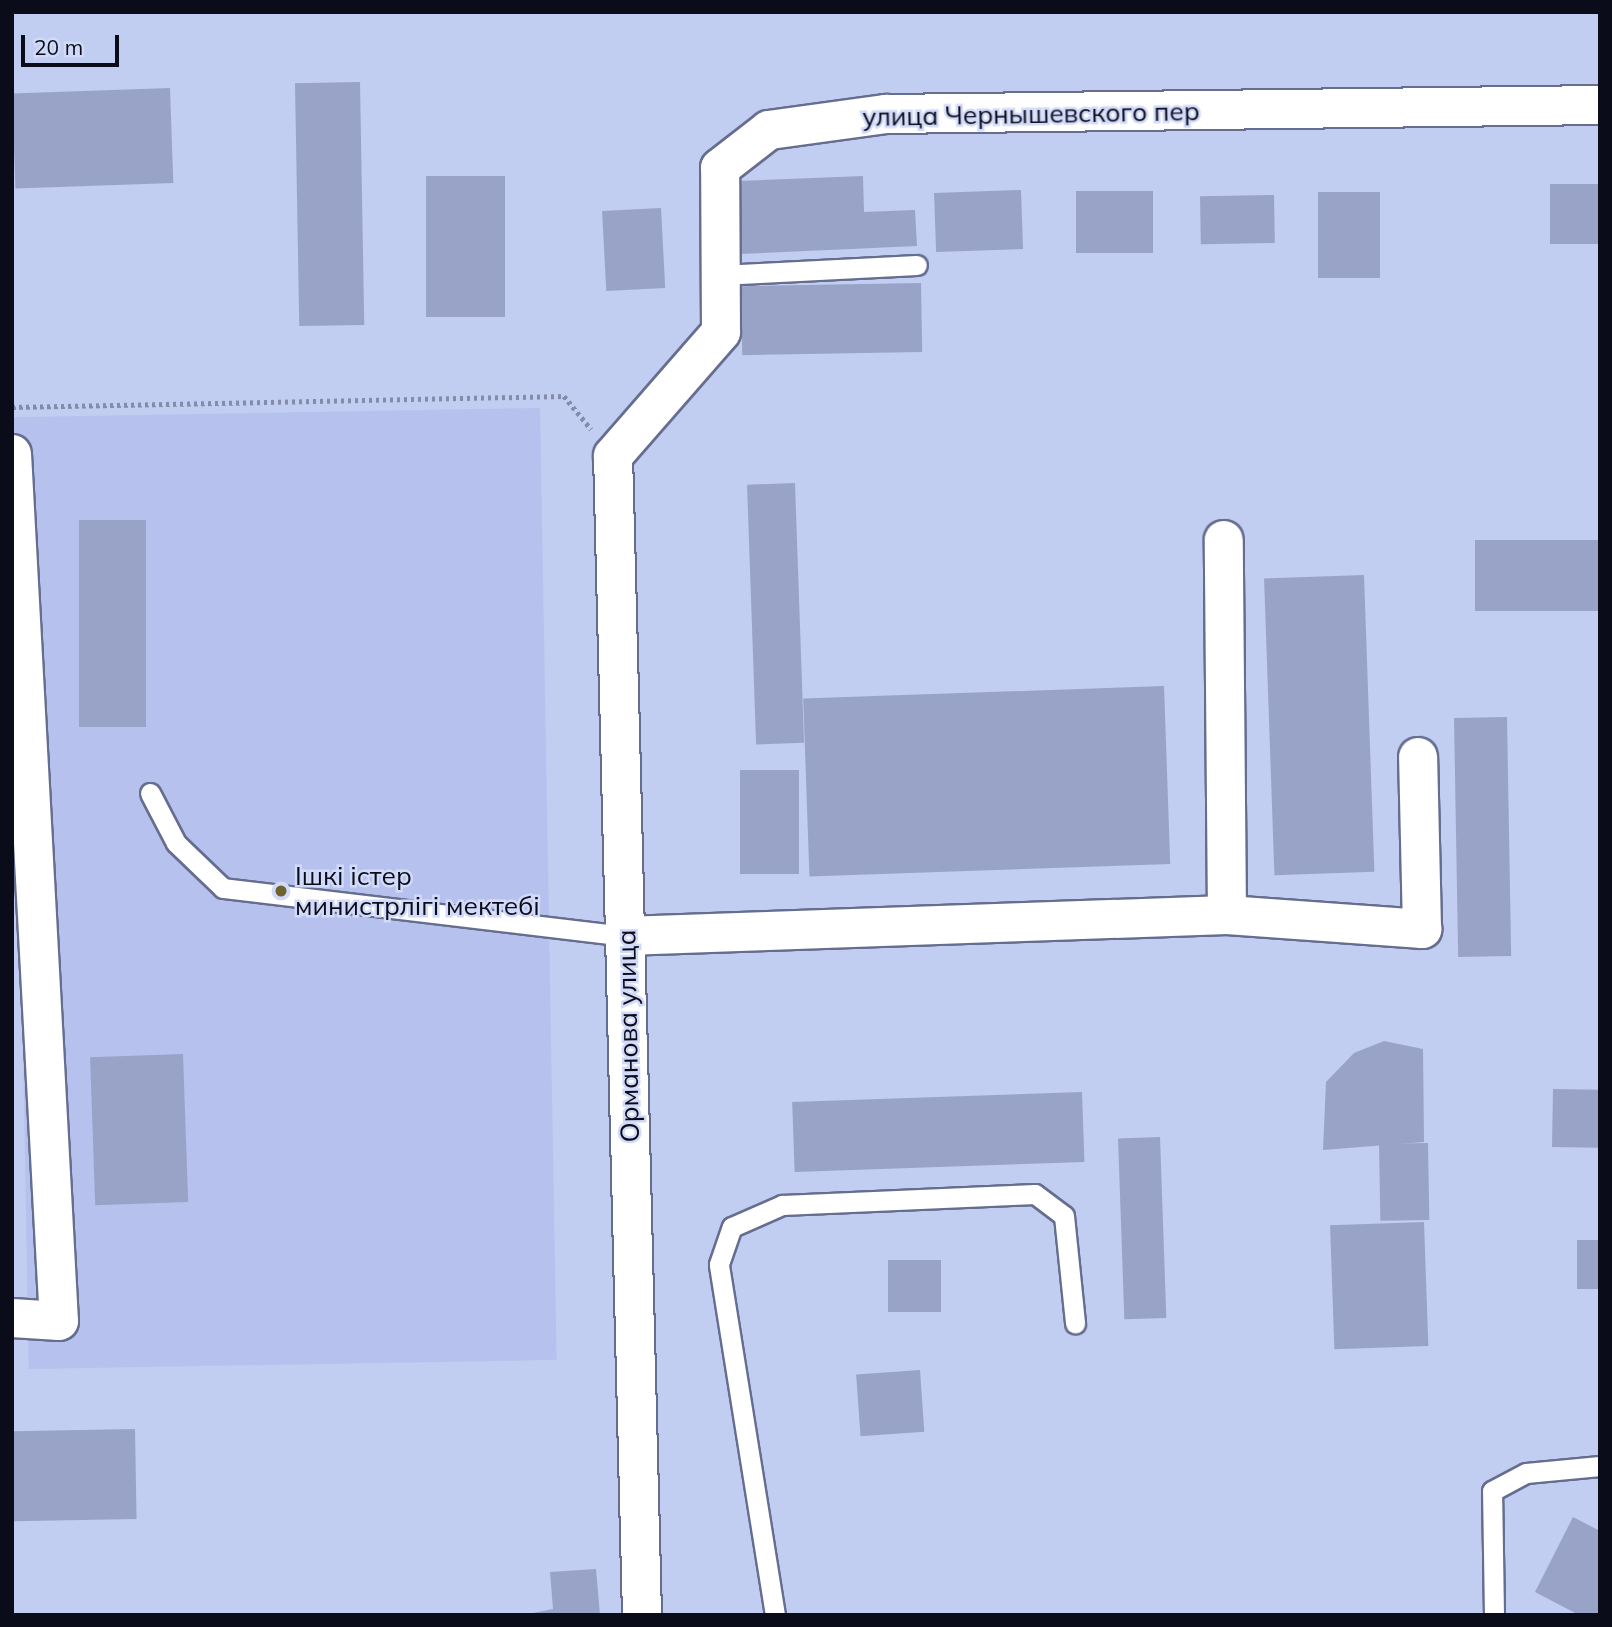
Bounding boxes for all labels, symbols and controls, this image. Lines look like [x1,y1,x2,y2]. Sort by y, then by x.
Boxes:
scale bar [24,21,122,65]
text: 20 m [34,34,83,60]
street label: улица Чернышевского пер [862,95,1200,133]
place label: Ішкі істер министрлігі мектебі [295,860,540,922]
marker: Ішкі істер министрлігі мектебі [273,883,289,899]
street label: Орманова улица [611,929,645,1143]

